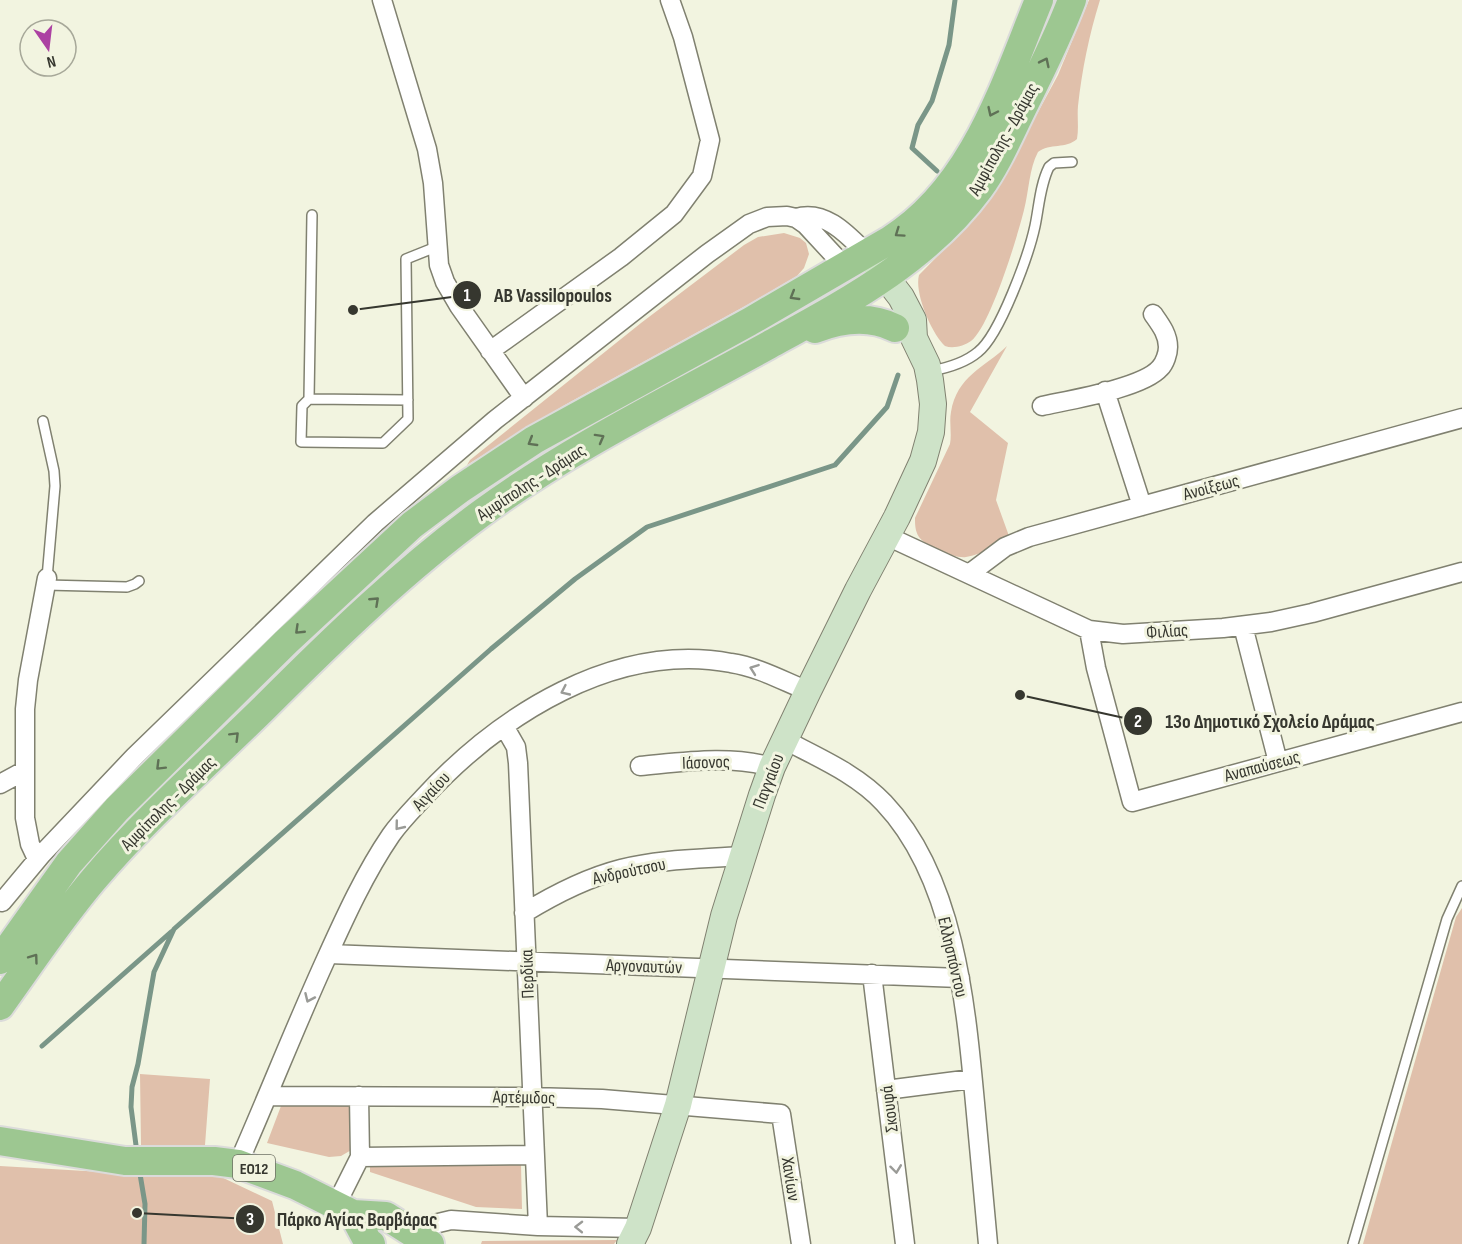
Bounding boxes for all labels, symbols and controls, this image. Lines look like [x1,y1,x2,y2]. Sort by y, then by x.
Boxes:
north arrow [18,18,78,78]
text: N [45,51,58,71]
one-way arrow [1038,57,1050,68]
street label: Αμφίπολης - Δράμας [963,79,1043,200]
one-way arrow [987,105,999,116]
one-way arrow [895,226,906,237]
callout: AB Vassilopoulos [452,276,624,314]
text: AB Vassilopoulos [493,284,612,308]
text: 1 [463,285,471,306]
one-way arrow [790,289,800,300]
one-way arrow [594,433,605,445]
one-way arrow [528,434,538,446]
street label: Αμφίπολης - Δράμας [472,440,590,526]
street label: Ανοίξεως [1180,470,1241,505]
one-way arrow [369,597,379,608]
street label: Φιλίας [1145,620,1189,643]
one-way arrow [295,622,306,633]
one-way arrow [749,664,759,677]
one-way arrow [560,684,571,696]
callout: 13ο Δημοτικό Σχολείο Δράμας [1123,702,1387,740]
text: 13ο Δημοτικό Σχολείο Δράμας [1165,710,1375,734]
text: 2 [1134,711,1142,732]
one-way arrow [227,733,238,744]
street label: Αναπαύσεως [1221,746,1302,787]
street label: Ιάσονος [682,751,730,774]
street label: Παγγαίου [748,751,789,812]
street label: Αμφίπολης - Δράμας [116,752,220,856]
one-way arrow [156,759,167,770]
street label: Αιγαίου [407,768,455,816]
one-way arrow [395,819,406,830]
street label: Ανδρούτσου [590,854,667,890]
street label: Ελλησπόντου [933,915,972,999]
street label: Περδίκα [516,949,539,999]
one-way arrow [27,954,38,965]
street label: Αργοναυτών [605,955,682,978]
one-way arrow [304,992,316,1003]
street label: Σκουφά [876,1084,903,1133]
street label: Αρτέμιδος [492,1086,555,1109]
road number: ΕΟ12 [233,1155,275,1181]
street label: Χανίων [777,1155,804,1202]
one-way arrow [889,1164,901,1174]
callout: Πάρκο Αγίας Βαρβάρας [235,1200,450,1238]
text: Πάρκο Αγίας Βαρβάρας [277,1208,437,1232]
text: 3 [246,1209,254,1230]
one-way arrow [575,1220,584,1233]

